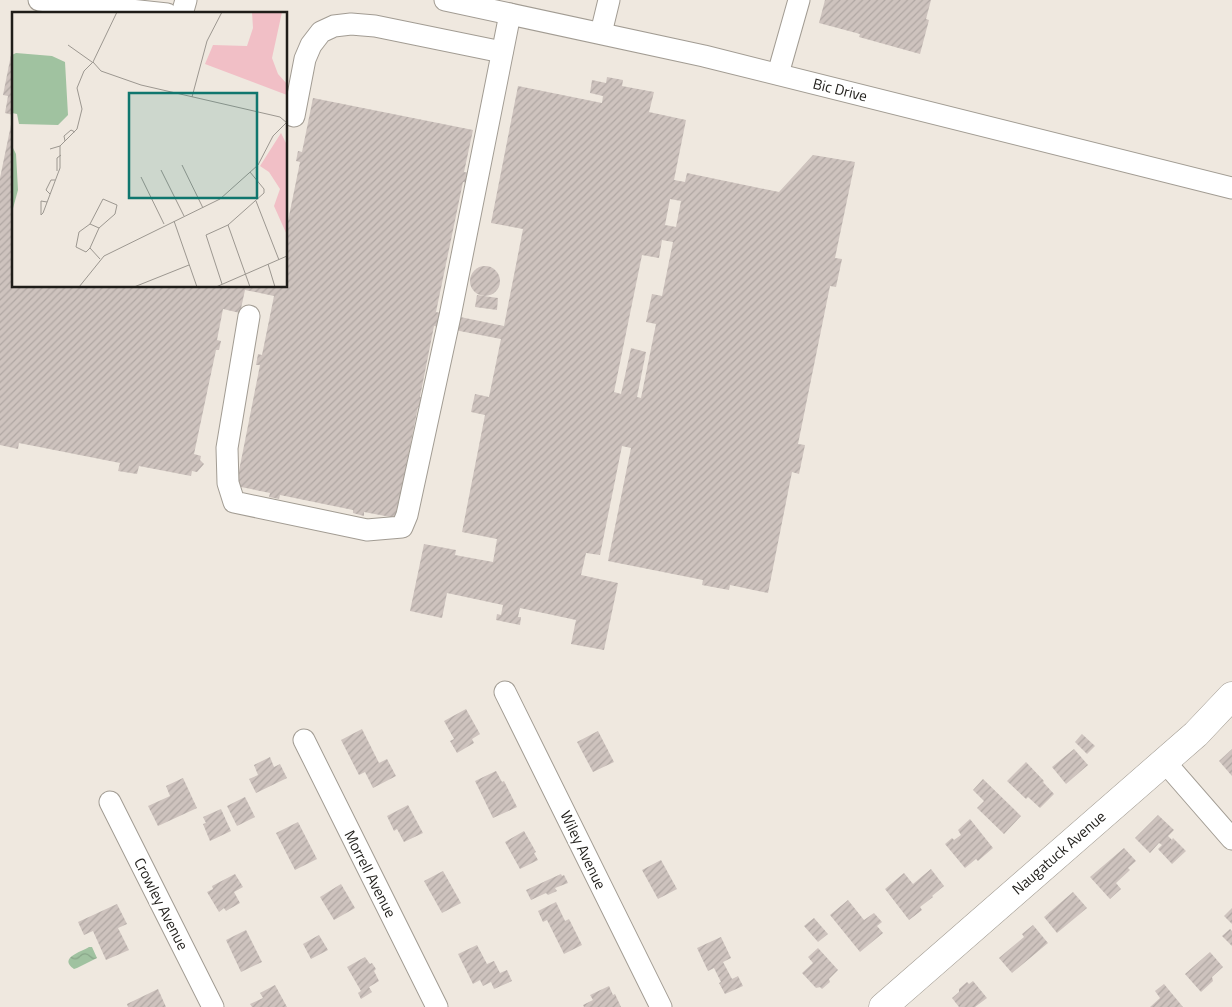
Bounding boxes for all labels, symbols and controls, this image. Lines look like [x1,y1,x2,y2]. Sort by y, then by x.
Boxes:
inset map [12,12,288,288]
street label: Bic Drive [811,72,870,107]
street label: Naugatuck Avenue [1007,805,1111,900]
street label: Wiley Avenue [554,807,612,893]
street label: Morrell Avenue [339,826,402,921]
street label: Crowley Avenue [128,854,195,954]

